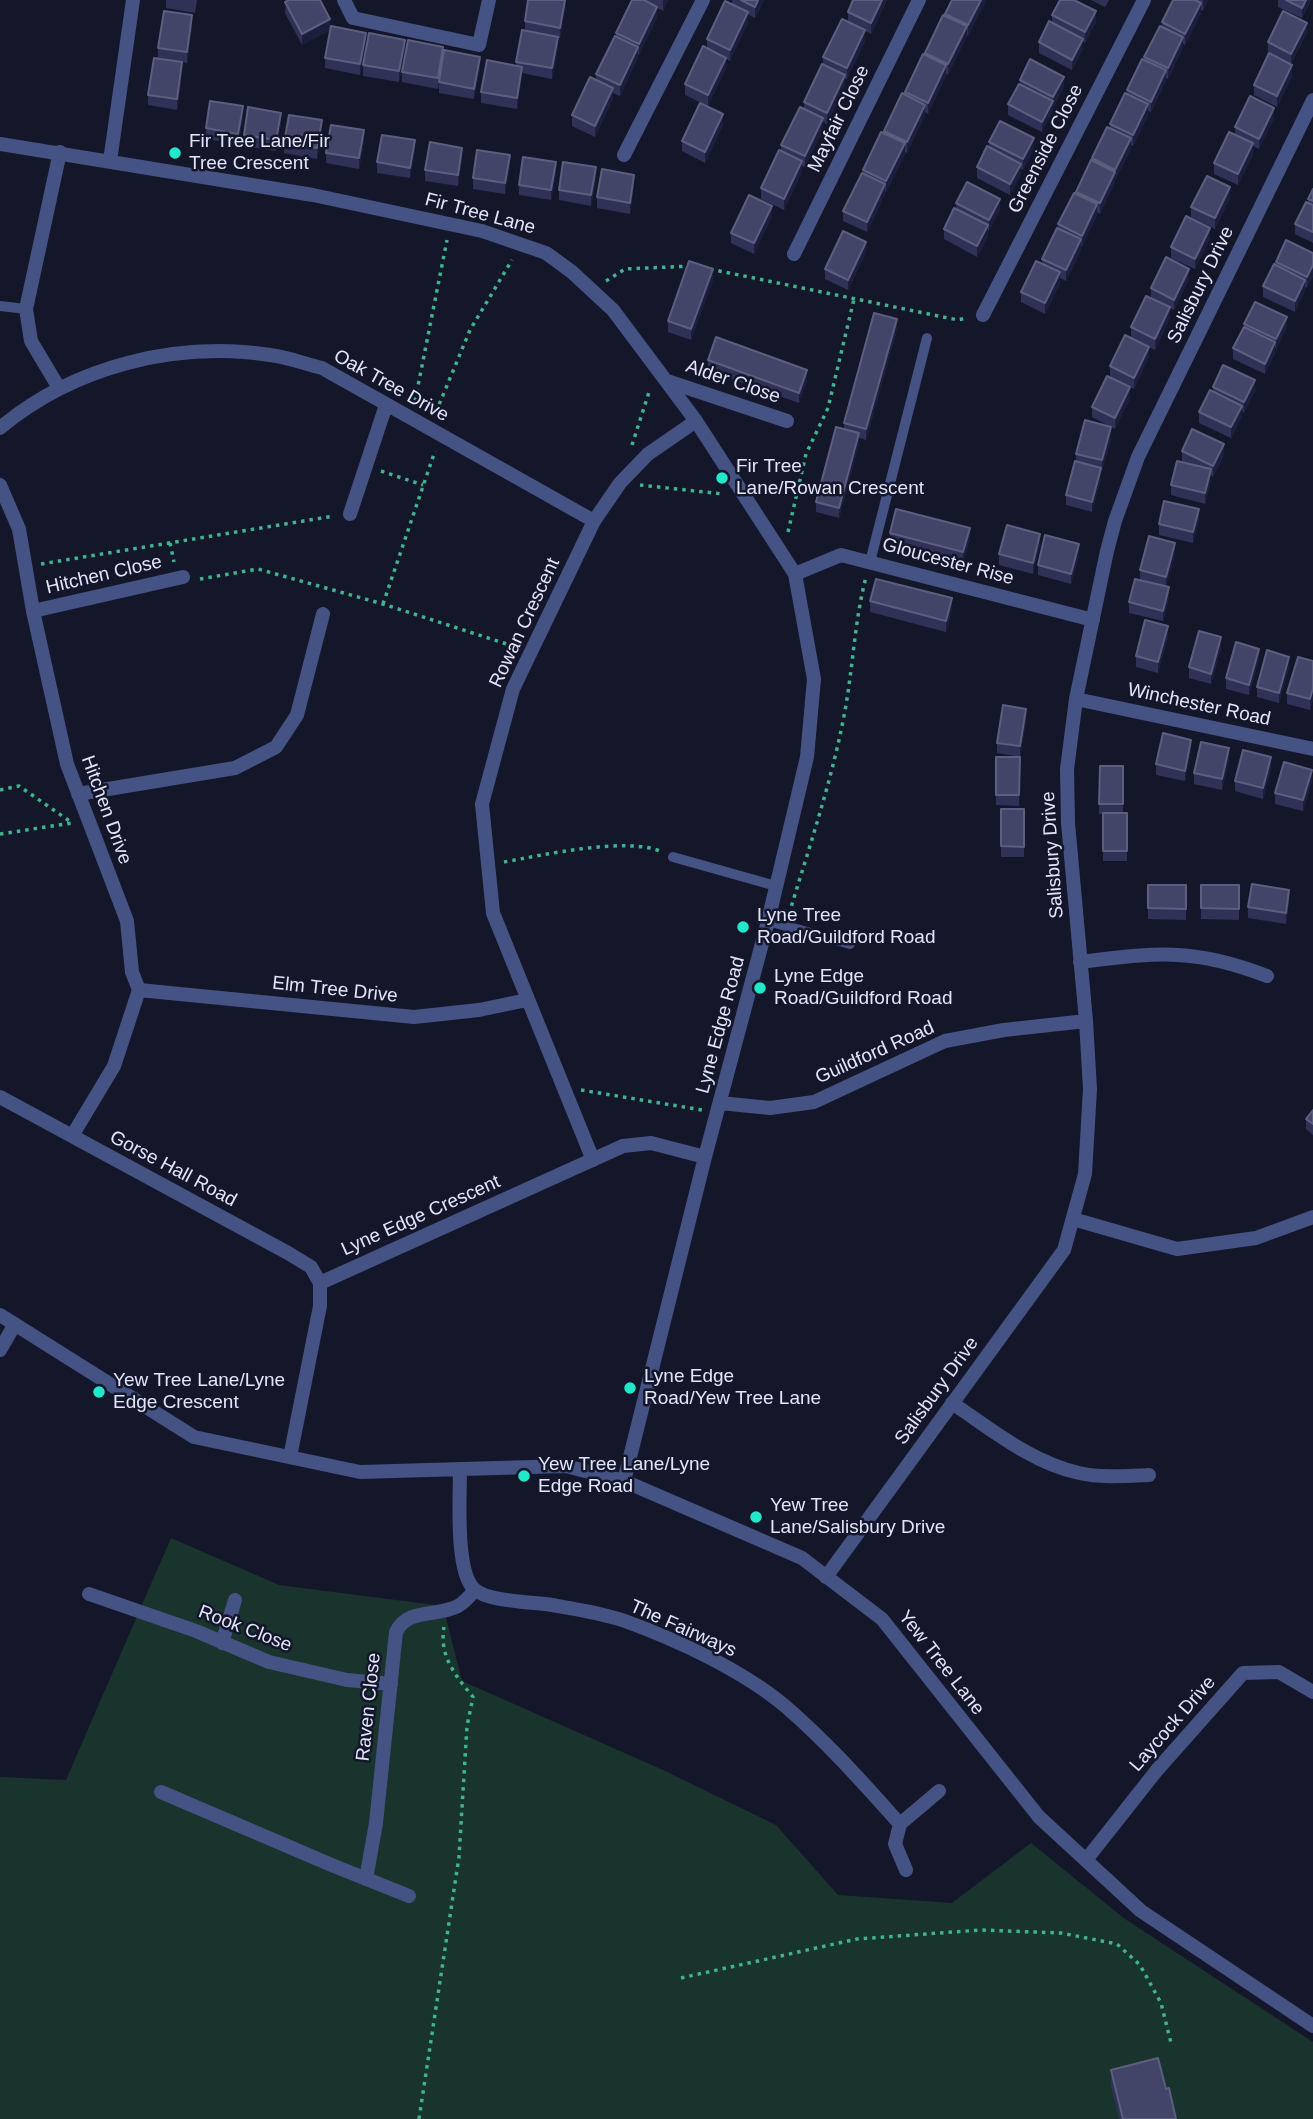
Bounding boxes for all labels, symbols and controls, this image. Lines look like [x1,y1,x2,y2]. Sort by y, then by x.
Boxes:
street label: Mayfair Close [803,62,875,176]
street label: Greenside Close [1004,81,1088,217]
place label: Fir Tree Lane/Fir Tree Crescent [189,131,330,175]
marker: Fir Tree Lane/Fir Tree Crescent [167,145,183,161]
street label: Fir Tree Lane [422,188,538,240]
street label: Salisbury Drive [1163,223,1239,347]
street label: Oak Tree Drive [329,345,453,427]
street label: Alder Close [683,355,783,409]
place label: Fir Tree Lane/Rowan Crescent [736,456,924,500]
marker: Fir Tree Lane/Rowan Crescent [714,470,730,486]
street label: Gloucester Rise [880,533,1016,591]
street label: Hitchen Close [44,551,164,599]
street label: Rowan Crescent [485,555,565,691]
street label: Winchester Road [1125,679,1273,731]
street label: Hitchen Drive [76,753,136,867]
street label: Salisbury Drive [1037,790,1069,920]
place label: Lyne Tree Road/Guildford Road [757,905,935,949]
marker: Lyne Tree Road/Guildford Road [735,919,751,935]
street label: Lyne Edge Road [692,954,750,1096]
place label: Lyne Edge Road/Guildford Road [774,966,952,1010]
street label: Elm Tree Drive [271,972,399,1008]
marker: Lyne Edge Road/Guildford Road [752,980,768,996]
street label: Guildford Road [812,1017,938,1089]
street label: Gorse Hall Road [106,1126,240,1212]
street label: Lyne Edge Crescent [338,1171,504,1261]
street label: Salisbury Drive [890,1333,984,1449]
place label: Lyne Edge Road/Yew Tree Lane [644,1366,821,1410]
place label: Yew Tree Lane/Lyne Edge Crescent [113,1370,285,1414]
marker: Lyne Edge Road/Yew Tree Lane [622,1380,638,1396]
marker: Yew Tree Lane/Lyne Edge Crescent [91,1384,107,1400]
place label: Yew Tree Lane/Lyne Edge Road [538,1454,710,1498]
marker: Yew Tree Lane/Lyne Edge Road [516,1468,532,1484]
place label: Yew Tree Lane/Salisbury Drive [770,1495,945,1539]
marker: Yew Tree Lane/Salisbury Drive [748,1509,764,1525]
street label: The Fairways [626,1595,740,1663]
street label: Rook Close [195,1601,295,1657]
street label: Yew Tree Lane [893,1606,989,1720]
street label: Raven Close [352,1652,386,1762]
street label: Laycock Drive [1125,1671,1221,1777]

